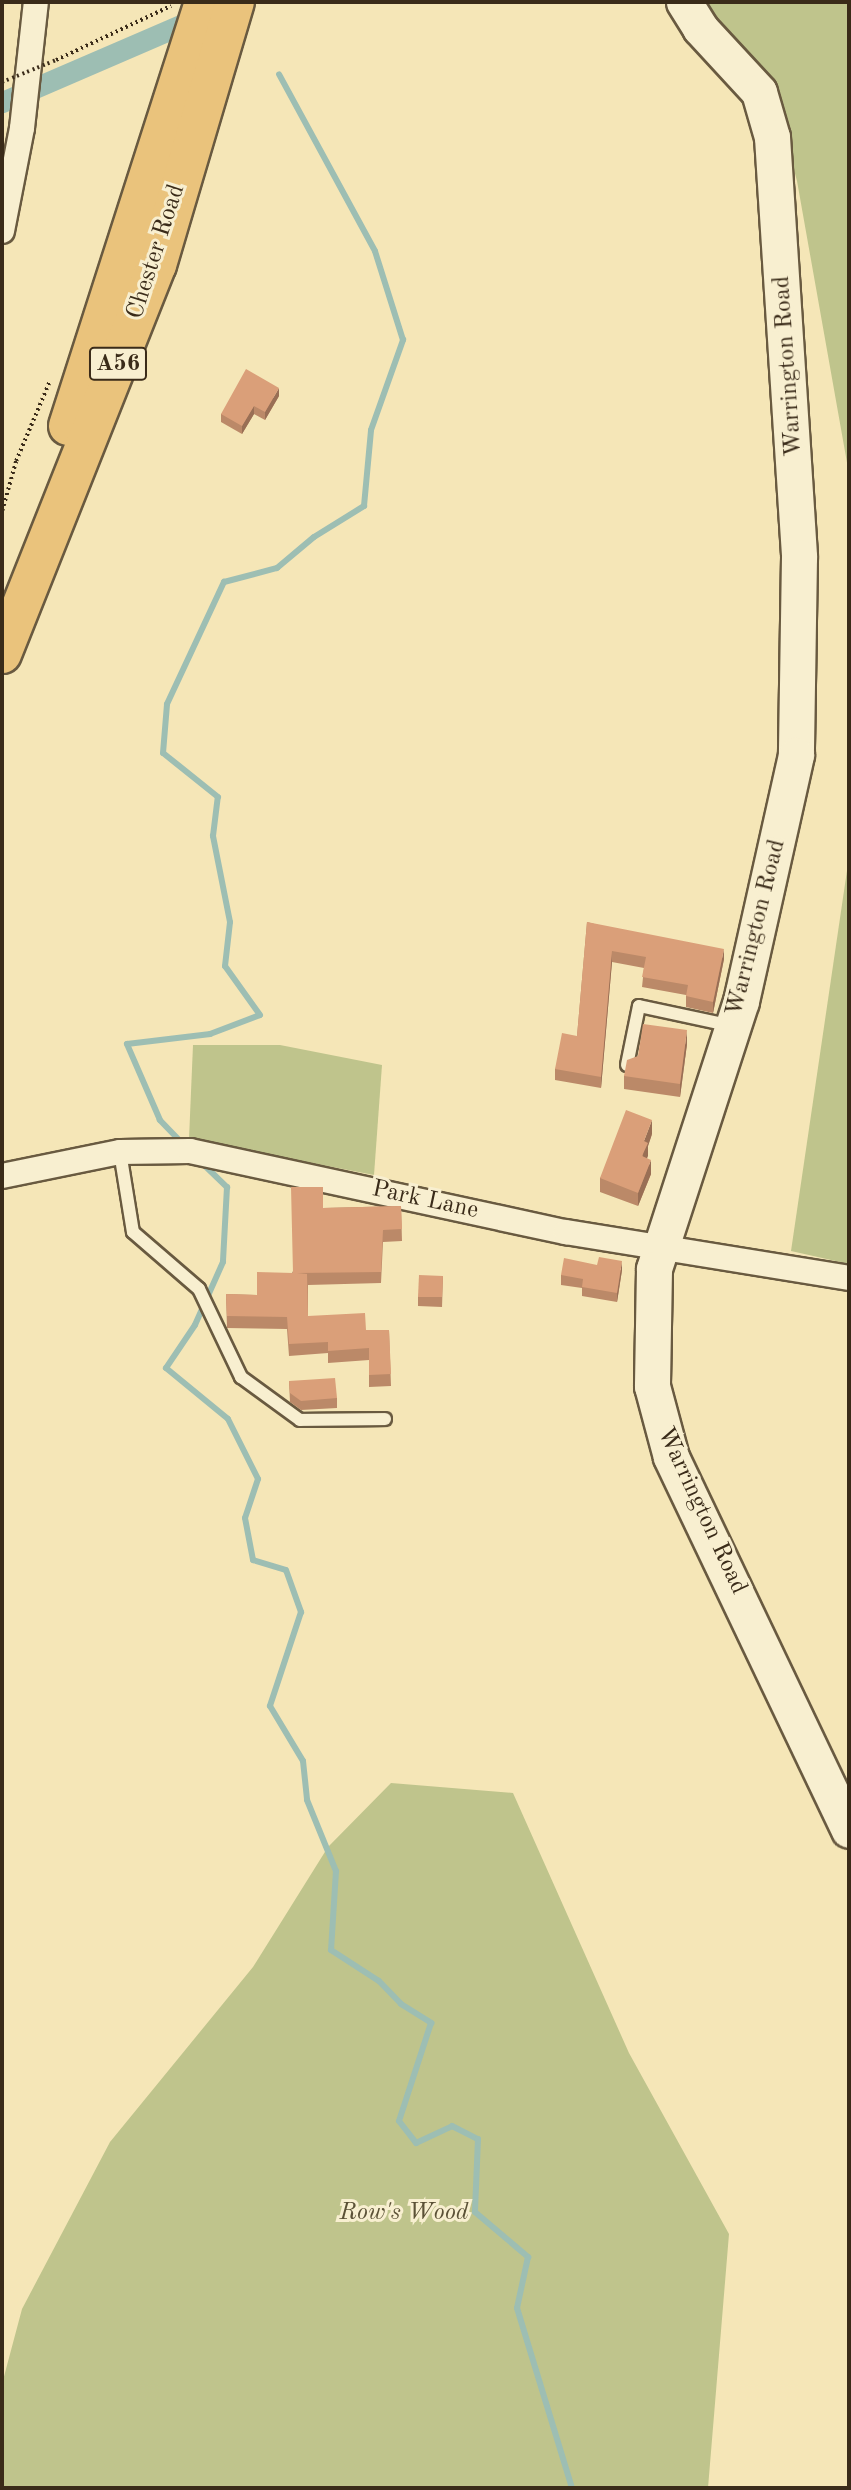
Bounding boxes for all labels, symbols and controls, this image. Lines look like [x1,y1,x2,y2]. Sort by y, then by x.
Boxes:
street label: Chester Road [122,181,192,323]
street label: Warrington Road [768,275,810,457]
road number: A56 [88,344,148,384]
street label: Warrington Road [721,837,793,1019]
street label: Park Lane [369,1176,481,1226]
street label: Warrington Road [650,1423,752,1599]
park label: Row's Wood [340,2200,468,2228]

